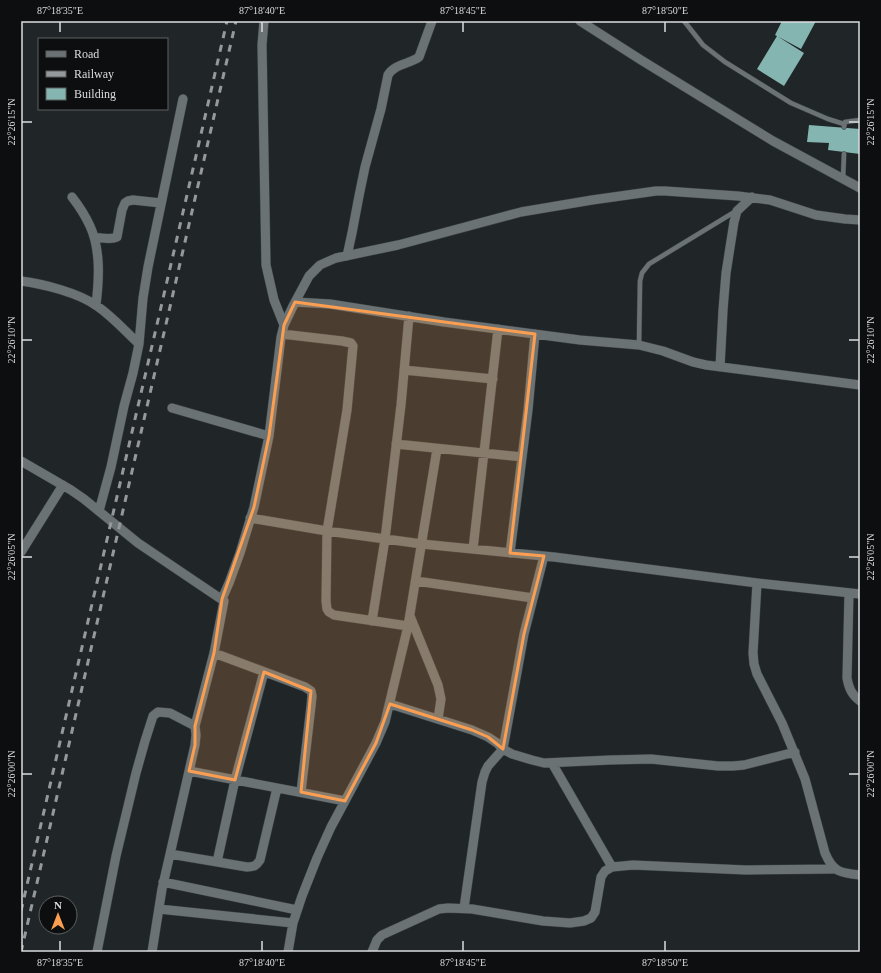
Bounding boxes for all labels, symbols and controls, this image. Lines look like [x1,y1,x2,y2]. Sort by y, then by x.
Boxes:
text: 87°18'35"E [37,5,83,16]
text: 87°18'40"E [239,5,285,16]
text: 87°18'45"E [440,5,486,16]
text: 87°18'50"E [642,5,688,16]
legend [38,38,168,110]
text: Road [74,47,99,61]
text: Railway [74,67,114,81]
text: Building [74,87,116,101]
text: 22°26'15"N [6,98,17,146]
text: 22°26'15"N [865,98,876,146]
text: 22°26'10"N [6,316,17,364]
text: 22°26'10"N [865,316,876,364]
text: 22°26'05"N [6,533,17,581]
text: 22°26'05"N [865,533,876,581]
text: 22°26'00"N [6,750,17,798]
text: 22°26'00"N [865,750,876,798]
north arrow [38,895,78,935]
text: N [54,899,62,911]
text: 87°18'35"E [37,957,83,968]
text: 87°18'40"E [239,957,285,968]
text: 87°18'45"E [440,957,486,968]
text: 87°18'50"E [642,957,688,968]

